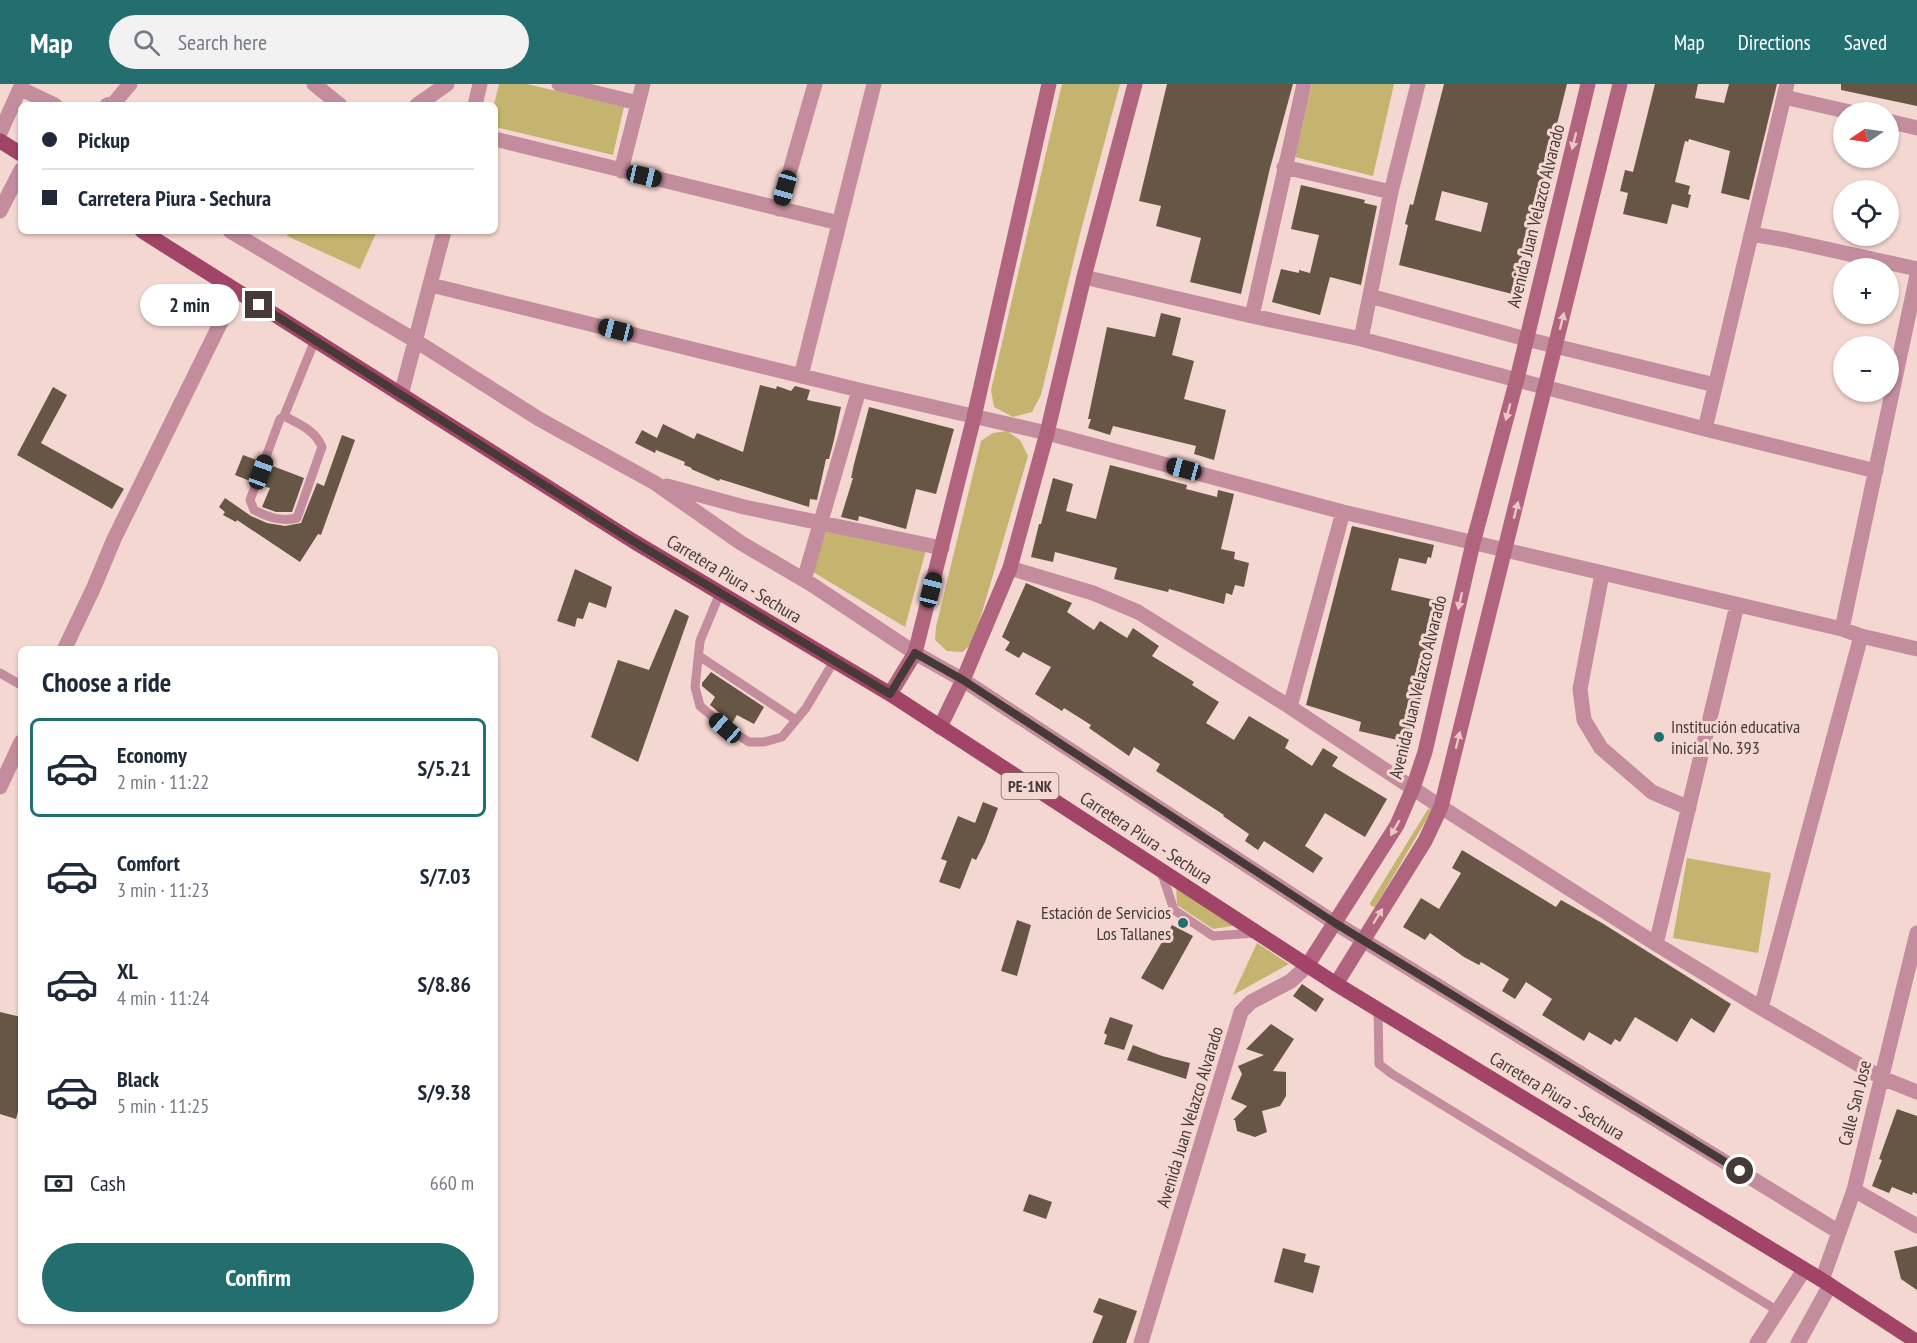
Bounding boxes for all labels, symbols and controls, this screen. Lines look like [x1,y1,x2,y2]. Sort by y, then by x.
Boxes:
search box [109,15,529,69]
text: Map [30,24,73,61]
icon: search [130,26,163,59]
text: Search here [178,28,267,56]
text: Map [1674,29,1705,56]
text: Directions [1738,29,1811,56]
text: Saved [1844,29,1887,56]
north arrow [1833,102,1899,168]
map controls [1833,102,1899,402]
street label: Avenida Juan Velazco Alvarado [1502,122,1569,310]
text: Pickup [78,126,130,154]
one-way arrow [1568,132,1578,150]
car [624,163,664,189]
car [771,168,799,208]
button: locate [1833,180,1899,246]
text: Carretera Piura - Sechura [78,184,271,212]
button: + [1833,258,1899,324]
callout: 2 min [139,284,238,326]
route end [245,291,272,318]
text: 2 min [169,292,210,318]
one-way arrow [1558,312,1568,330]
car [596,317,636,343]
button: − [1833,336,1899,402]
one-way arrow [1503,403,1512,421]
car [246,452,276,492]
car [1164,456,1204,482]
one-way arrow [1511,501,1521,520]
street label: Carretera Piura - Sechura [663,529,806,628]
car [918,570,944,610]
one-way arrow [1455,592,1464,611]
street label: Avenida Juan Velazco Alvarado [1384,593,1451,781]
text: Choose a ride [42,665,171,699]
car [706,709,744,747]
place label: Institución educativa inicial No. 393 [1671,715,1800,759]
marker: Institución educativa inicial No. 393 [1652,730,1666,744]
one-way arrow [1454,731,1464,749]
icon: car [45,741,99,795]
text: Economy [117,741,187,769]
text: S/5.21 [417,754,471,782]
text: 2 min · 11:22 [117,769,209,795]
road number: PE-1NK [1002,773,1058,799]
street label: Carretera Piura - Sechura [1076,786,1217,889]
one-way arrow [1389,820,1400,836]
icon: car [45,849,99,903]
text: Comfort [117,849,180,877]
text: S/7.03 [420,862,471,890]
text: 3 min · 11:23 [117,877,209,903]
place label: Estación de Servicios Los Tallanes [1041,901,1171,945]
one-way arrow [1372,908,1383,924]
marker: Estación de Servicios Los Tallanes [1176,916,1190,930]
icon: car [45,957,99,1011]
text: XL [117,957,138,985]
text: S/8.86 [417,970,471,998]
text: 4 min · 11:24 [117,985,209,1011]
street label: Avenida Juan Velazco Alvarado [1151,1023,1228,1210]
street label: Carretera Piura - Sechura [1486,1046,1629,1145]
street label: Calle San Jose [1833,1058,1876,1148]
icon: car [45,1065,99,1119]
text: Black [117,1065,159,1093]
text: S/9.38 [417,1078,471,1106]
text: 5 min · 11:25 [117,1093,209,1119]
route start [1726,1157,1753,1184]
icon: cash [42,1167,75,1200]
text: Cash [90,1169,126,1197]
text: 660 m [430,1170,474,1196]
button: Confirm [42,1243,474,1312]

